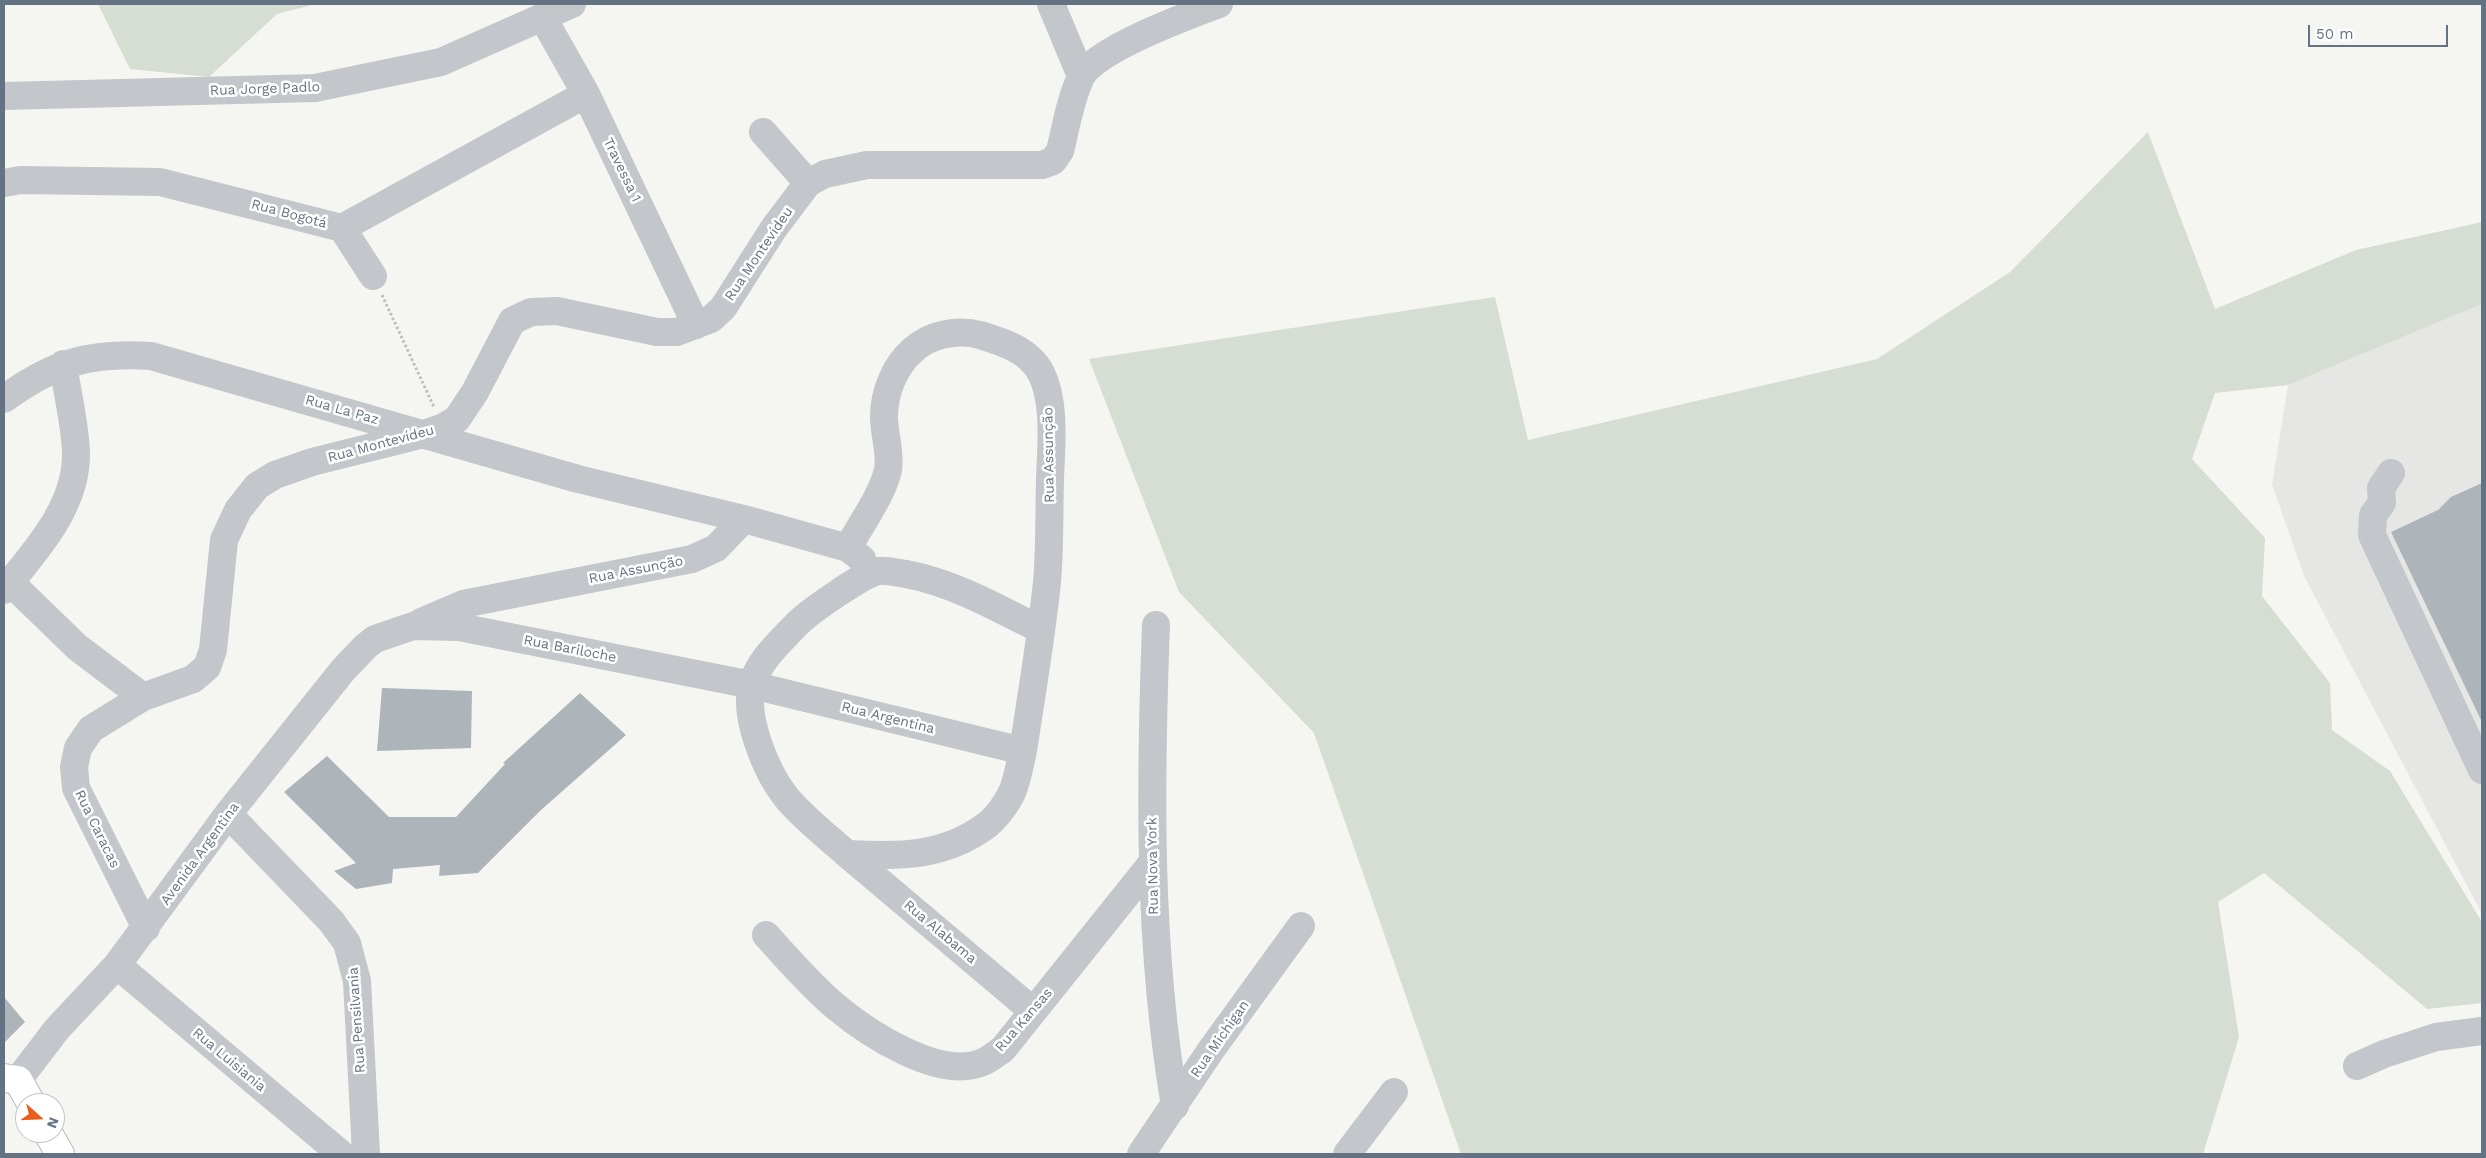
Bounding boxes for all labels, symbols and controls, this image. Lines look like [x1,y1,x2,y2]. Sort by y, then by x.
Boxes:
scale bar [2311,15,2451,47]
text: 50 m [2316,25,2353,43]
street label: Rua Jorge Padlo [210,79,320,99]
street label: Travessa 1 [599,135,645,205]
street label: Rua Bogotá [249,196,329,232]
street label: Rua Montevídeu [721,204,797,304]
street label: Rua La Paz [303,392,381,428]
street label: Rua Assunção [1040,407,1058,503]
street label: Rua Montevídeu [326,422,436,466]
street label: Rua Assunção [587,553,685,587]
street label: Rua Bariloche [522,632,618,666]
street label: Rua Argentina [840,698,936,738]
street label: Rua Caracas [71,787,123,871]
street label: Avenida Argentina [157,799,243,909]
street label: Rua Nova York [1144,817,1162,915]
street label: Rua Alabama [900,897,980,967]
street label: Rua Pensilvania [345,966,369,1074]
street label: Rua Kansas [992,985,1056,1055]
street label: Rua Michigan [1187,997,1253,1081]
street label: Rua Luisiania [189,1025,269,1095]
north arrow [15,1093,65,1143]
text: N [44,1115,62,1130]

